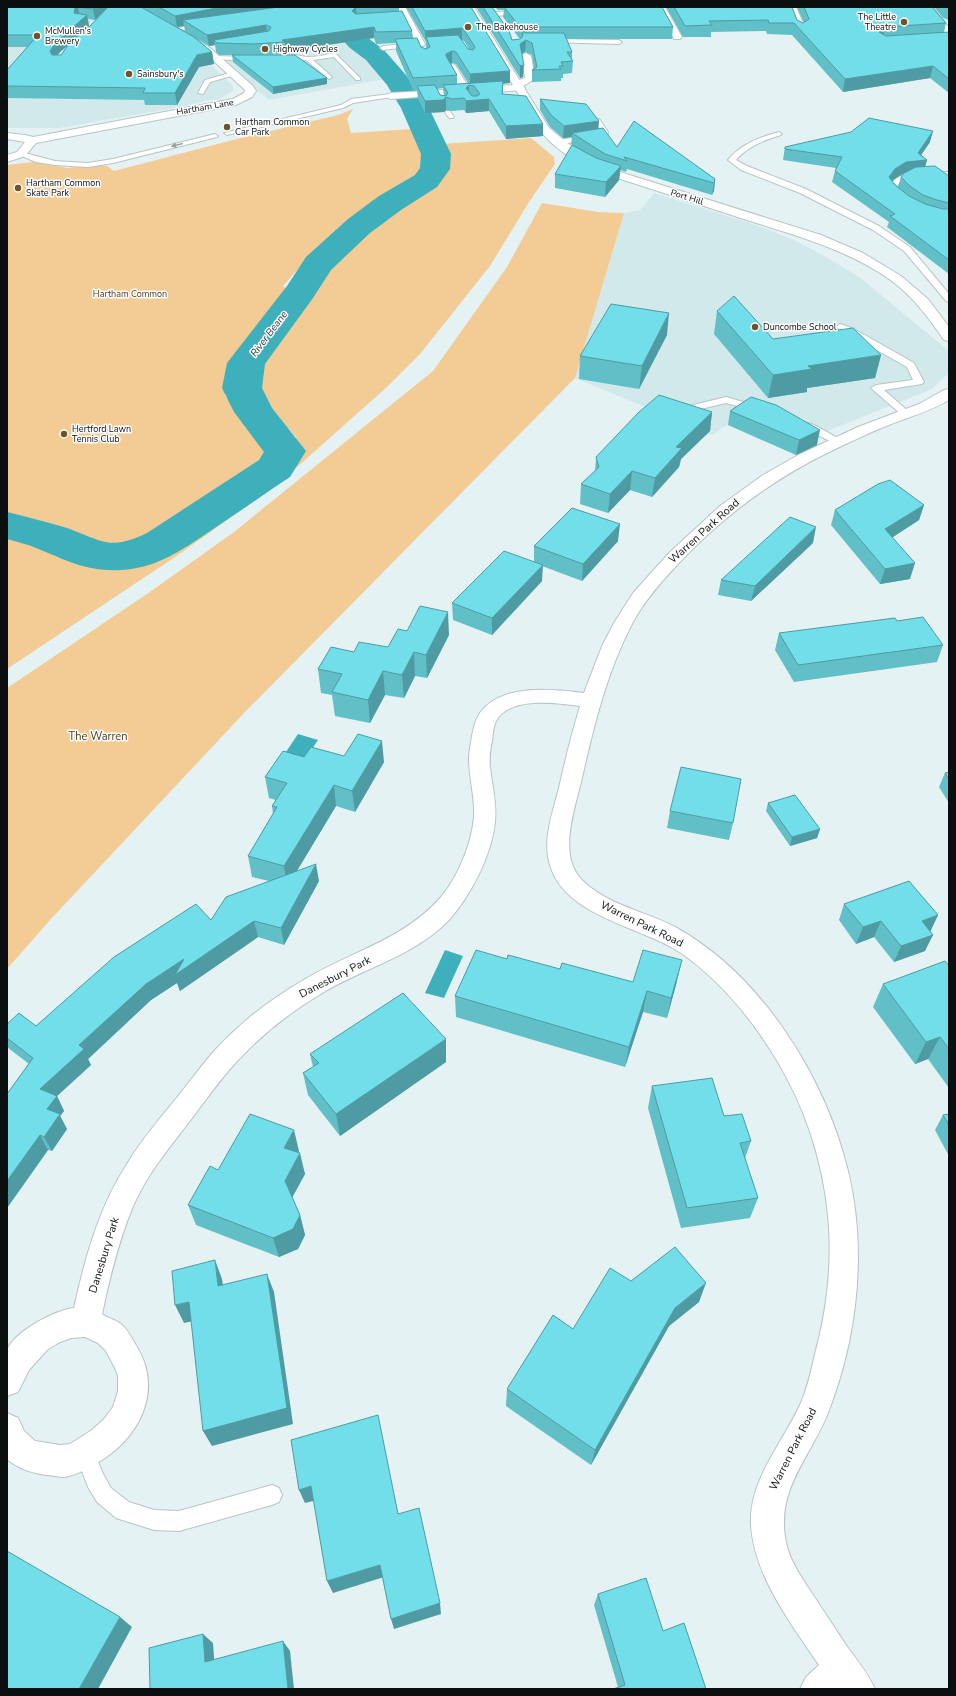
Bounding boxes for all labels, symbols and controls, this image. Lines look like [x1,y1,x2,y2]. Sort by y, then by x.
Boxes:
place label: The Little Theatre [858,11,896,33]
marker: The Little Theatre [899,17,909,27]
place label: The Bakehouse [476,21,538,33]
marker: The Bakehouse [463,22,473,32]
place label: McMullen's Brewery [45,25,91,47]
marker: McMullen's Brewery [32,31,42,41]
place label: Highway Cycles [273,43,338,55]
marker: Highway Cycles [260,44,270,54]
place label: Sainsbury's [137,68,184,80]
marker: Sainsbury's [124,69,134,79]
street label: Hartham Lane [176,96,235,118]
place label: Hartham Common Car Park [235,116,309,138]
marker: Hartham Common Car Park [222,122,232,132]
one-way arrow [171,142,183,148]
place label: Hartham Common Skate Park [26,177,100,199]
marker: Hartham Common Skate Park [13,183,23,193]
street label: Port Hill [669,186,705,208]
park label: Hartham Common [93,288,167,300]
water label: River Beane [247,308,291,360]
place label: Duncombe School [763,321,837,333]
marker: Duncombe School [750,322,760,332]
place label: Hertford Lawn Tennis Club [72,423,131,445]
marker: Hertford Lawn Tennis Club [59,429,69,439]
street label: Warren Park Road [665,495,743,567]
park label: The Warren [69,729,127,744]
street label: Warren Park Road [598,897,686,951]
street label: Danesbury Park [297,952,374,1002]
street label: Danesbury Park [85,1215,123,1295]
street label: Warren Park Road [766,1405,820,1493]

